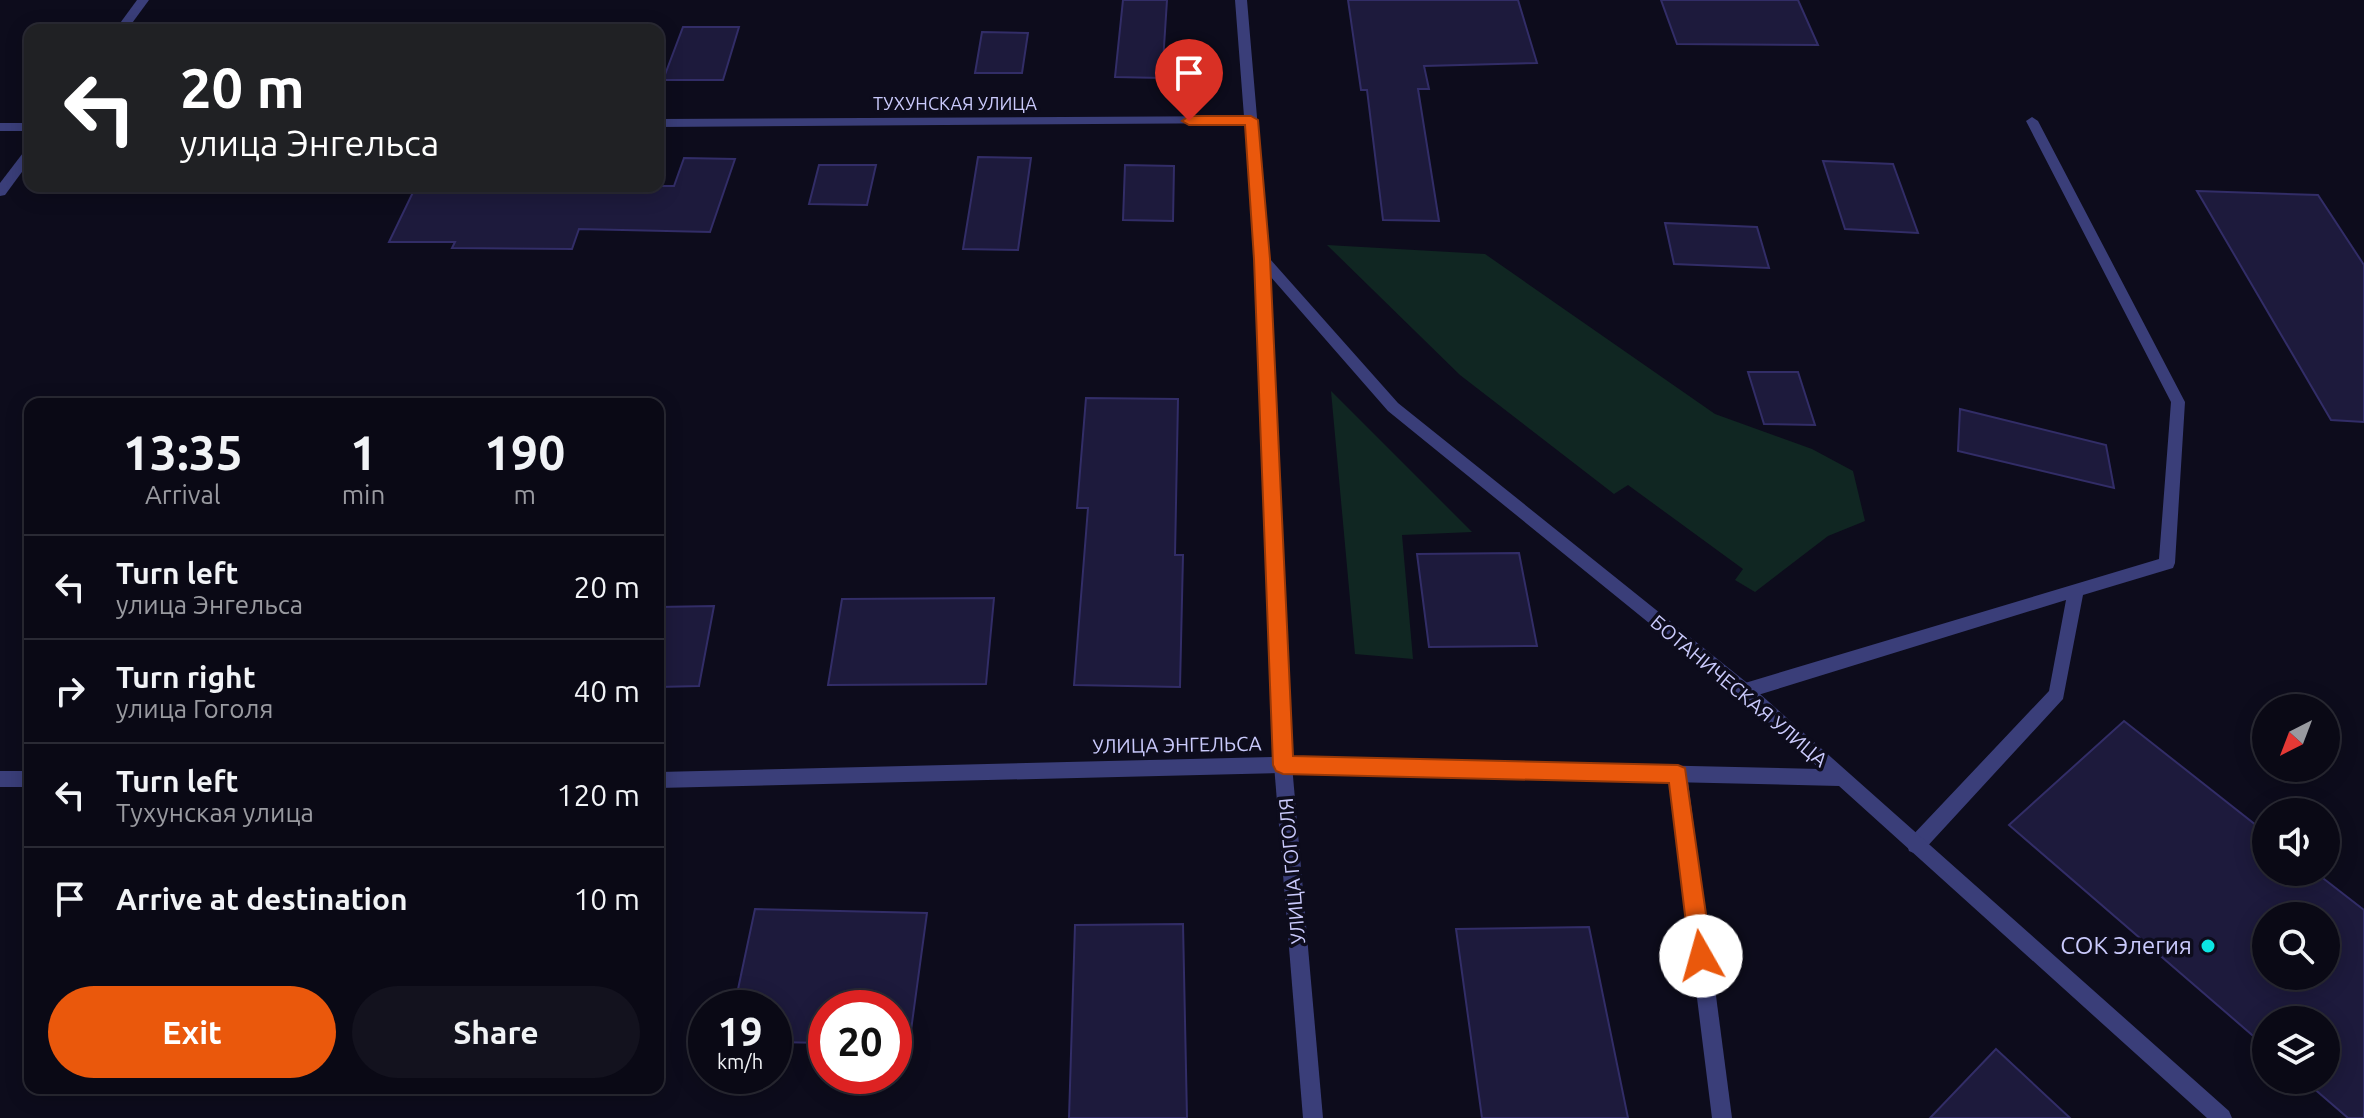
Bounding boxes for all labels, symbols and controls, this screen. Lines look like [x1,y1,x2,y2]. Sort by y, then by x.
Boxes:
pin [1155,39,1223,121]
icon: arrive [1167,51,1211,95]
icon: left [48,56,152,160]
text: 20 m [180,56,305,119]
street label: ТУХУНСКАЯ УЛИЦА [873,93,1037,113]
text: улица Энгельса [180,122,439,163]
text: 13:35 [123,425,243,479]
text: 1 [350,425,377,479]
text: 190 [484,425,565,479]
text: Arrival [145,480,221,509]
text: min [342,480,385,509]
text: m [513,480,536,509]
text: Turn left [116,556,238,590]
icon: left [48,565,92,609]
text: 20 m [573,570,640,604]
text: улица Энгельса [116,590,303,619]
street label: БОТАНИЧЕСКАЯ УЛИЦА [1646,610,1832,771]
text: Turn right [116,660,256,694]
icon: right [48,669,92,713]
text: 40 m [573,674,640,708]
text: улица Гоголя [116,694,274,723]
north arrow [2252,694,2340,782]
map controls [2252,694,2340,1094]
street label: УЛИЦА ЭНГЕЛЬСА [1092,732,1262,757]
text: Turn left [116,764,238,798]
icon: left [48,773,92,817]
text: 120 m [556,778,640,812]
street label: УЛИЦА ГОГОЛЯ [1274,797,1309,945]
text: Тухунская улица [116,798,314,827]
button: sound [2252,798,2340,886]
icon: arrive [48,877,92,921]
text: Arrive at destination [116,882,408,916]
text: 10 m [573,882,640,916]
button: search [2252,902,2340,990]
position arrow [1659,914,1743,998]
place label: СОК Элегия [2060,932,2192,959]
marker: СОК Элегия [2199,937,2217,955]
button: Exit [48,986,336,1078]
button: Share [352,986,640,1078]
speed limit sign: 20 [808,990,912,1094]
button: layers [2252,1006,2340,1094]
text: 19 [717,1009,763,1054]
text: km/h [717,1050,763,1073]

